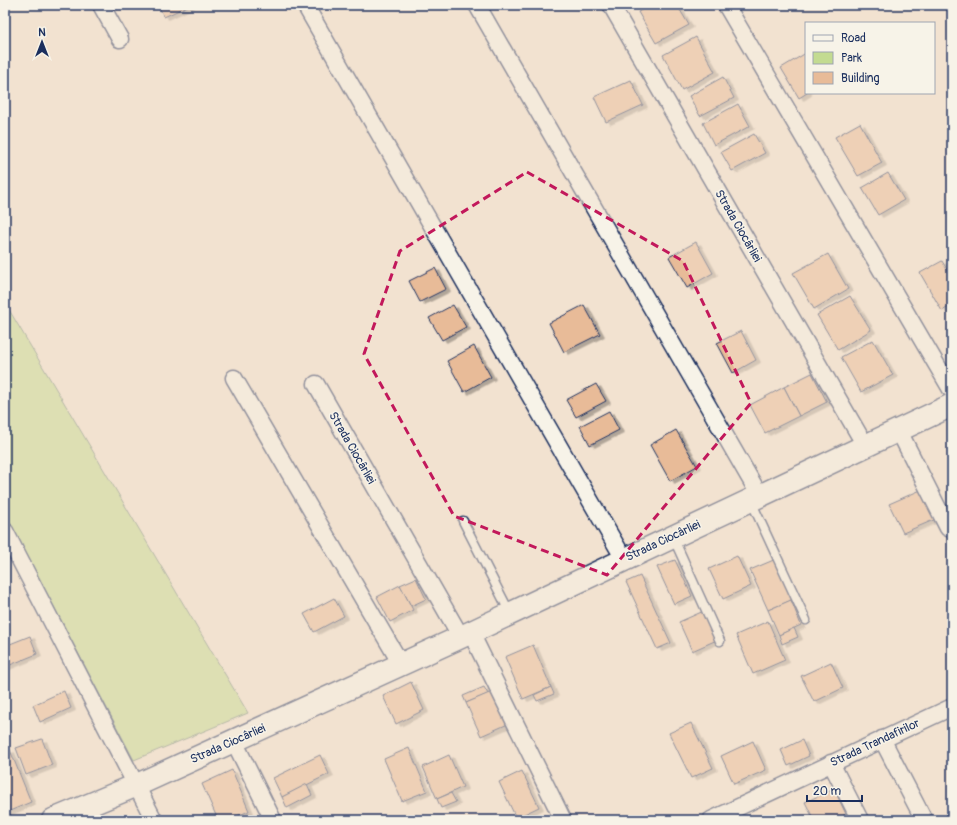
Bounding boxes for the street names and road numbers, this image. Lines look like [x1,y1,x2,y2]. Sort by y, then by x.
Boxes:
street label: Strada Ciocârliei [711,187,765,265]
street label: Strada Ciocârliei [325,409,379,487]
street label: Strada Ciocârliei [623,517,703,565]
street label: Strada Trandafirilor [828,715,923,770]
street label: Strada Ciocârliei [188,721,268,767]

